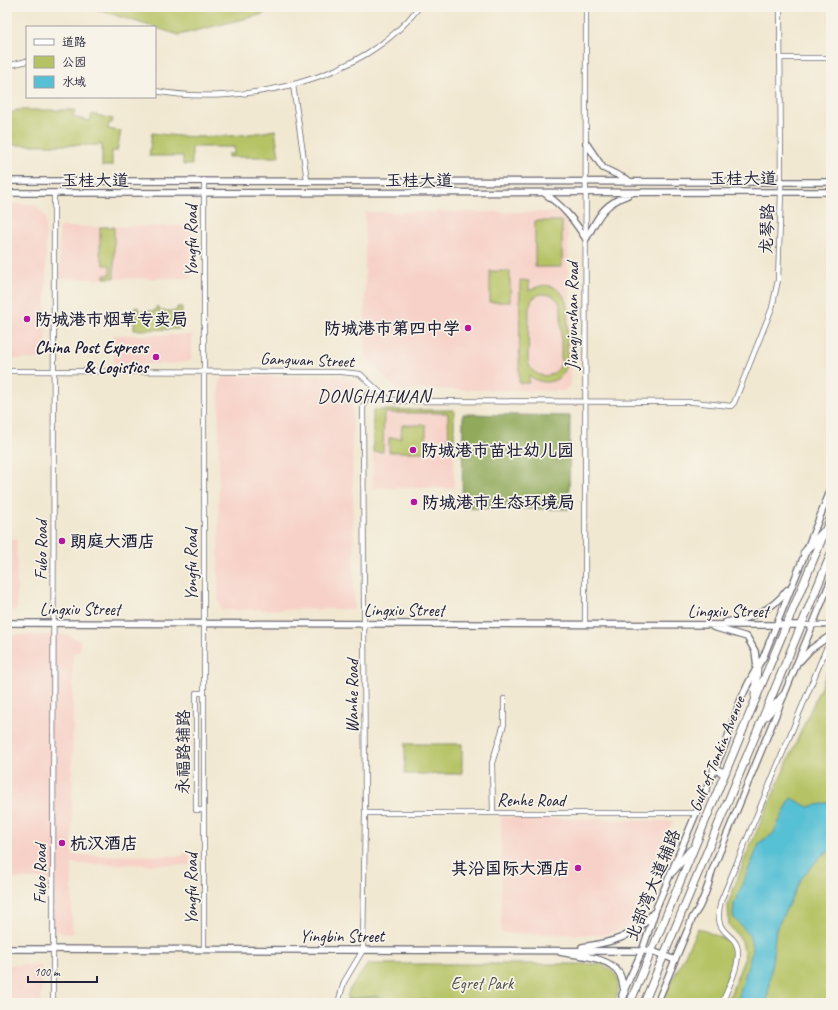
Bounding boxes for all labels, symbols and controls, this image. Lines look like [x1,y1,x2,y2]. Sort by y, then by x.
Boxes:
legend [26,26,156,98]
text: 道路 [62,34,86,50]
text: 公园 [62,54,86,70]
text: 水域 [62,74,86,90]
street label: 玉桂大道 [709,168,777,189]
street label: 玉桂大道 [61,170,129,191]
street label: 玉桂大道 [385,170,453,191]
street label: Yongfu Road [181,203,202,277]
street label: 龙琴路 [756,203,778,255]
street label: Jiangjunshan Road [562,259,583,371]
place label: 防城港市烟草专卖局 [35,309,188,330]
marker: 防城港市烟草专卖局 [22,314,32,324]
place label: 防城港市第四中学 [324,318,460,339]
marker: 防城港市第四中学 [463,323,473,333]
place label: China Post Express & Logistics [35,337,150,378]
street label: Gangwan Street [260,348,356,372]
marker: China Post Express & Logistics [151,352,161,362]
district label: DONGHAIWAN [317,384,432,408]
place label: 防城港市苗壮幼儿园 [421,440,574,461]
marker: 防城港市苗壮幼儿园 [408,445,418,455]
place label: 防城港市生态环境局 [422,492,575,513]
marker: 防城港市生态环境局 [409,497,419,507]
street label: Fubo Road [31,517,52,580]
street label: Yongfu Road [181,527,202,601]
place label: 朗庭大酒店 [70,531,155,552]
marker: 朗庭大酒店 [57,536,67,546]
street label: Lingxiu Street [40,599,123,620]
street label: Lingxiu Street [364,600,447,621]
street label: Lingxiu Street [688,601,771,622]
street label: Wanhe Road [342,657,363,733]
street label: Gulf of Tonkin Avenue [684,692,750,815]
street label: 永福路辅路 [173,710,194,795]
street label: Renhe Road [497,790,567,811]
street label: 北部湾大道辅路 [621,826,685,944]
place label: 杭汉酒店 [70,833,138,854]
marker: 杭汉酒店 [57,838,67,848]
street label: Fubo Road [30,841,51,904]
street label: Yongfu Road [181,851,202,925]
place label: 其沿国际大酒店 [451,858,570,879]
marker: 其沿国际大酒店 [573,863,583,873]
street label: Yingbin Street [300,926,387,947]
scale bar [28,958,97,984]
text: 100 m [34,964,61,980]
park label: Egret Park [451,973,515,994]

